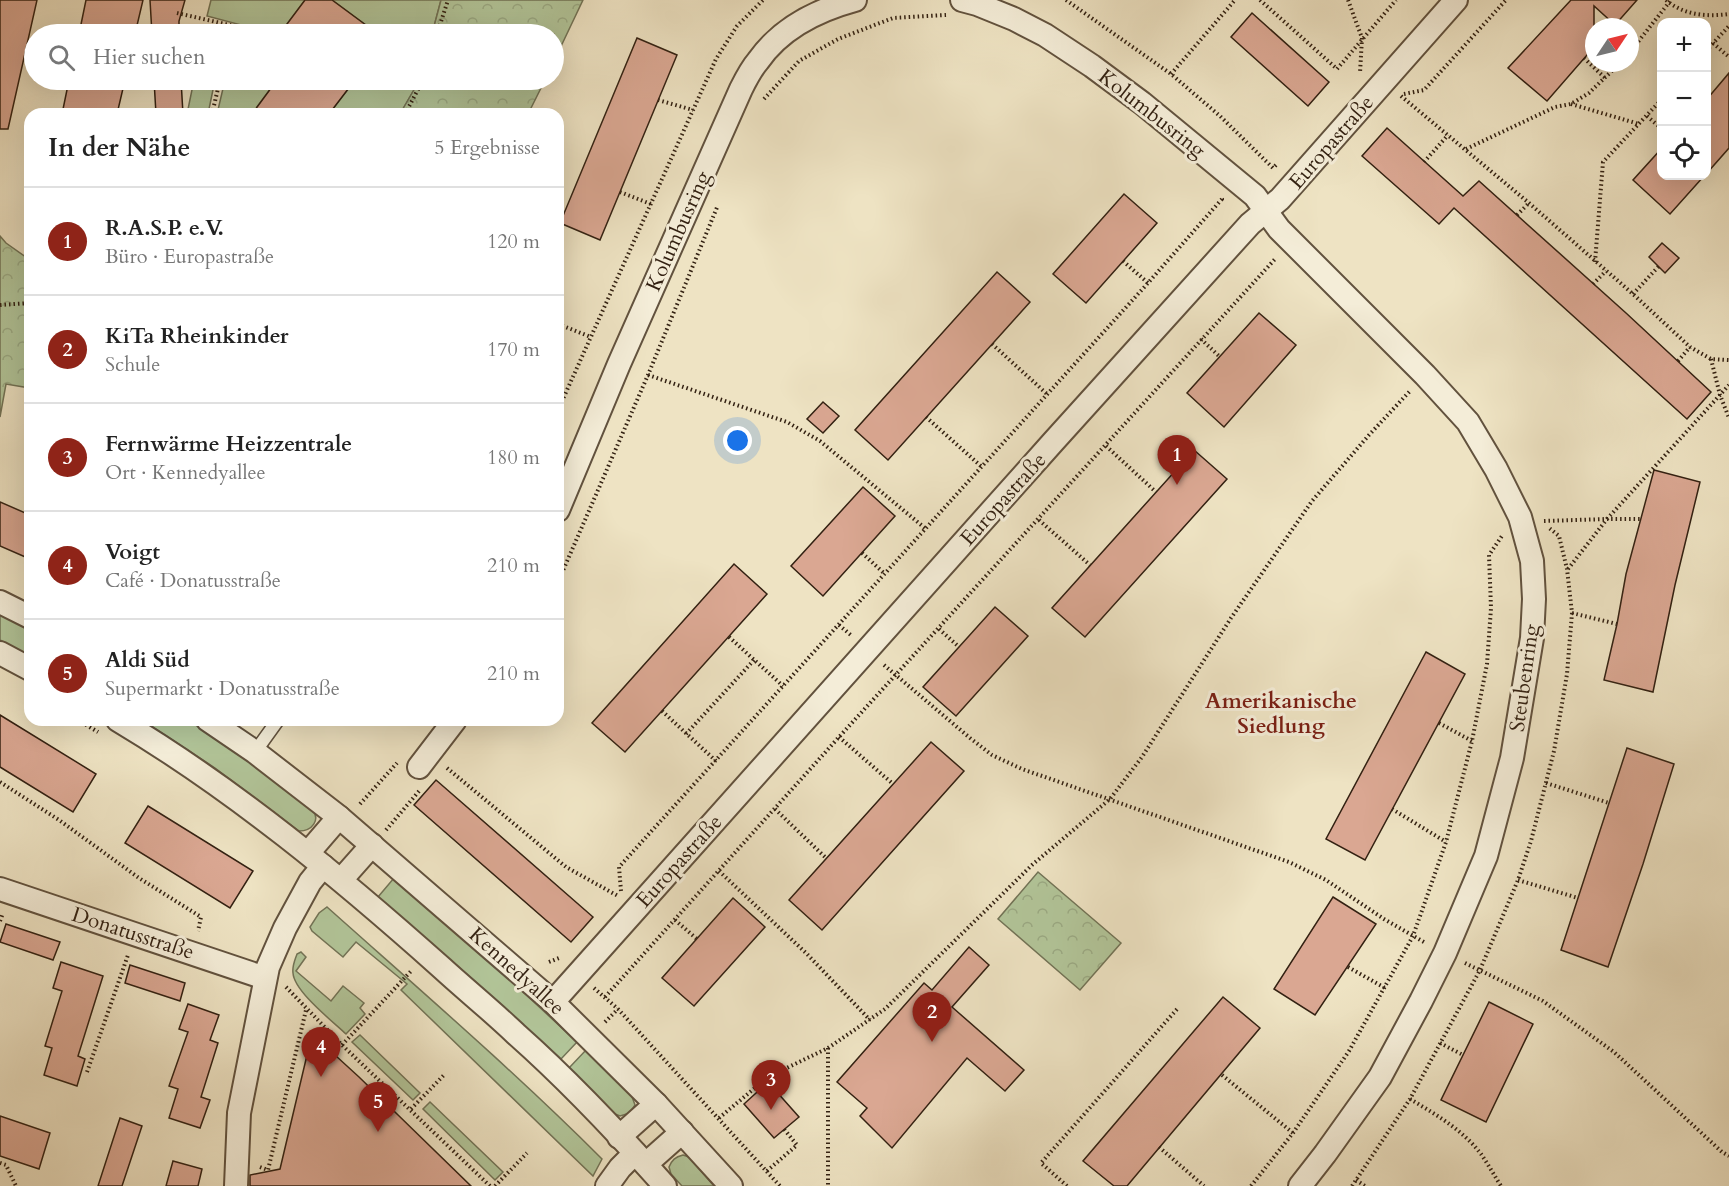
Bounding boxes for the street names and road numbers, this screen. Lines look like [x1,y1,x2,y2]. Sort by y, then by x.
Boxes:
street label: Kolumbusring [1092,62,1212,165]
street label: Europastraße [1282,89,1380,196]
street label: Kolumbusring [639,166,718,296]
street label: Europastraße [954,446,1053,552]
street label: Steubenring [1503,622,1546,734]
street label: Europastraße [630,808,729,914]
street label: Donatusstraße [68,900,198,967]
street label: Kennedyallee [462,921,571,1022]

